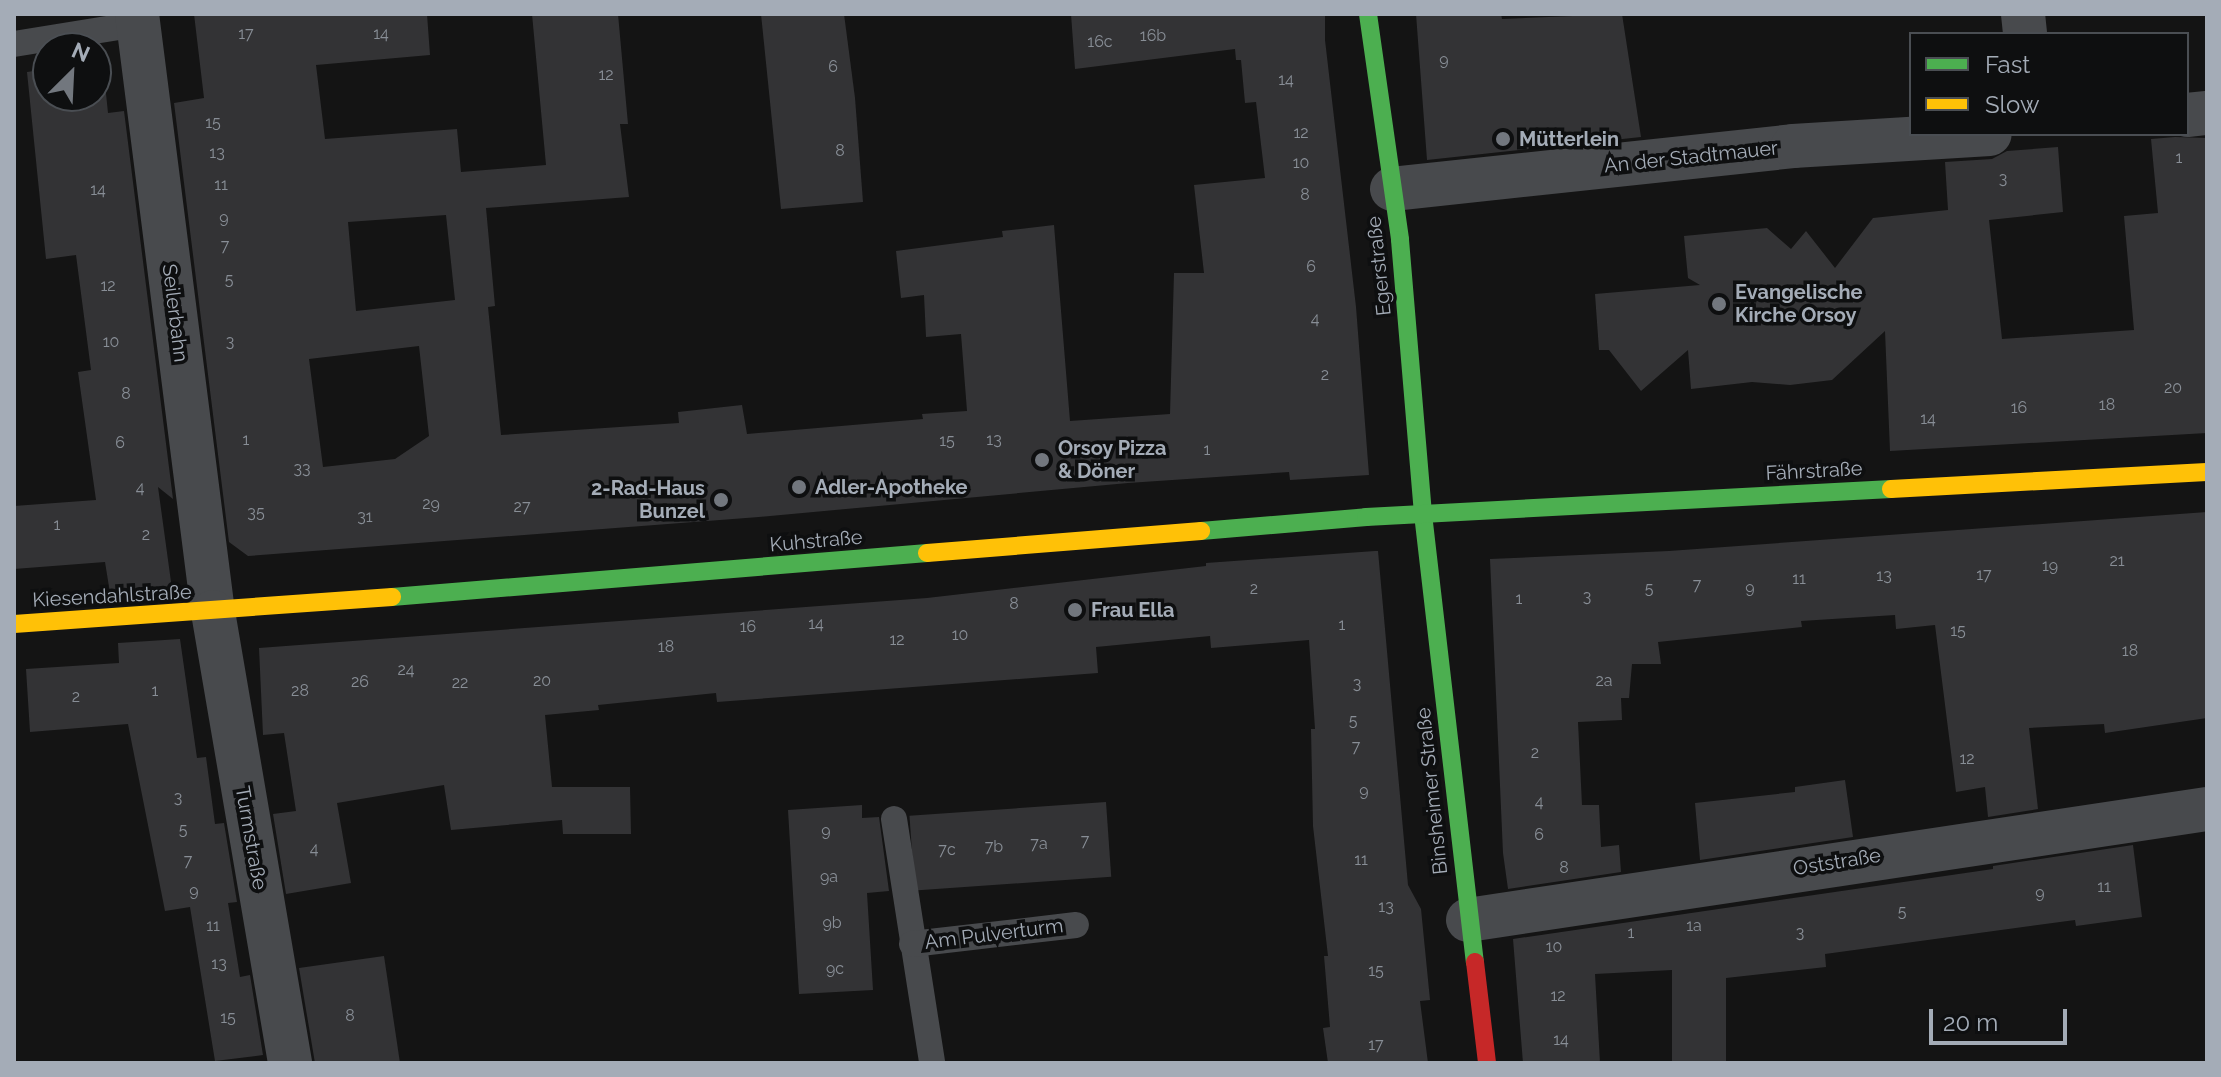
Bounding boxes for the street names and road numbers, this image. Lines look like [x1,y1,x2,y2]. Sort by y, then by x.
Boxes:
street label: An der Stadtmauer [1603,136,1779,178]
street label: Egerstraße [1362,215,1396,317]
street label: Seilerbahn [157,262,193,364]
street label: Fährstraße [1765,456,1863,486]
street label: Kuhstraße [769,525,863,557]
street label: Kiesendahlstraße [32,580,192,612]
street label: Binsheimer Straße [1411,706,1453,876]
street label: Turmstraße [230,784,272,892]
street label: Oststraße [1791,843,1883,881]
street label: Am Pulverturm [923,914,1065,954]

